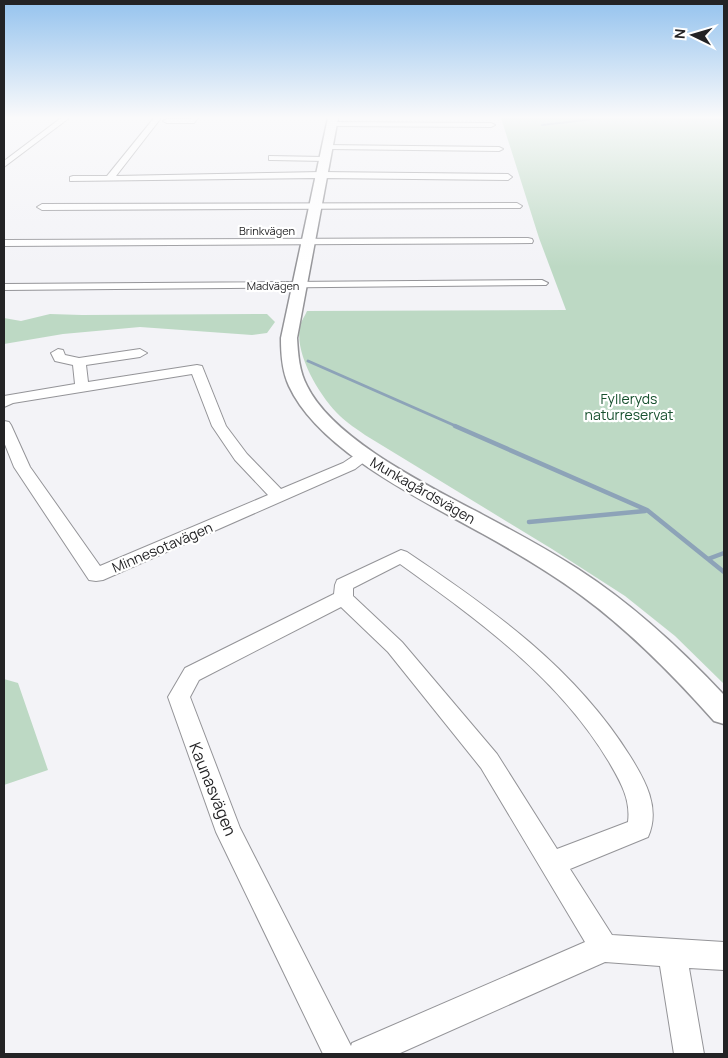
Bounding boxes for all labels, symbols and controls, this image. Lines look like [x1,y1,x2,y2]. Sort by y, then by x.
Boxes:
north arrow [668,10,718,60]
text: N [670,28,689,40]
street label: Brinkvägen [239,223,295,238]
street label: Madvägen [247,278,299,293]
park label: Fylleryds naturreservat [585,389,674,424]
street label: Munkagårdsvägen [367,452,479,528]
street label: Minnesotavägen [109,517,215,577]
street label: Kaunasvägen [184,739,242,839]

